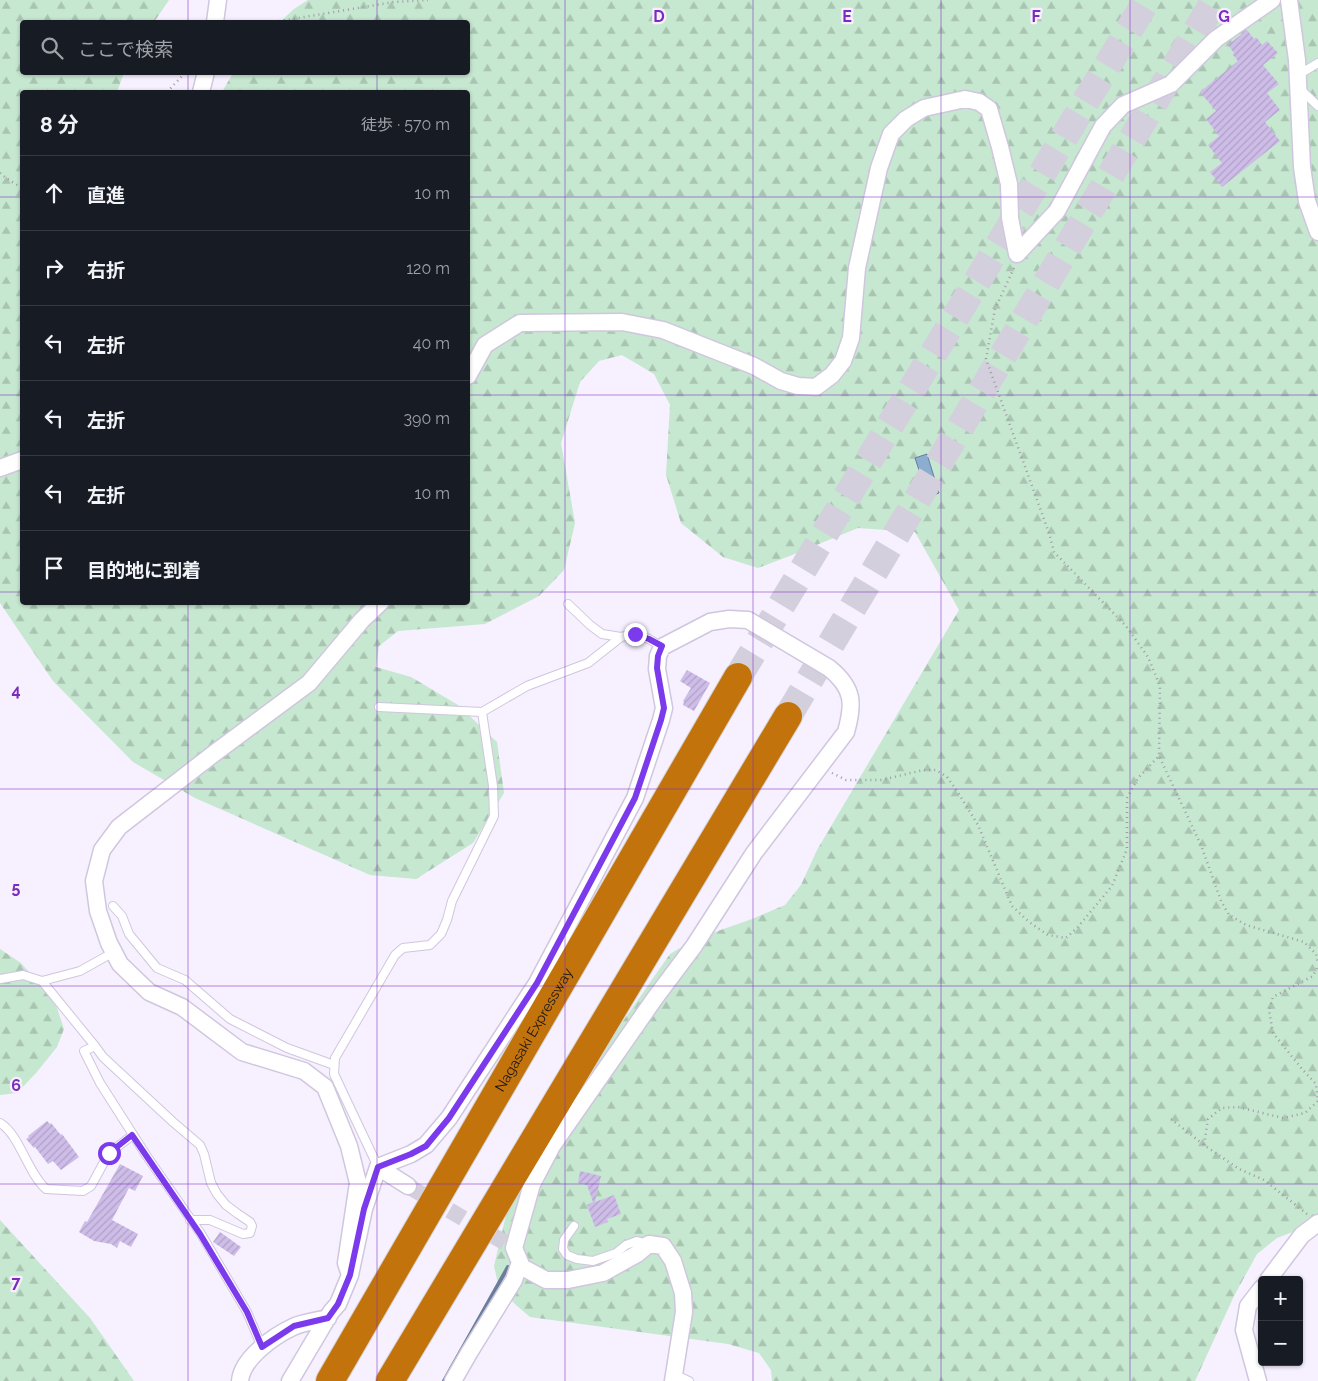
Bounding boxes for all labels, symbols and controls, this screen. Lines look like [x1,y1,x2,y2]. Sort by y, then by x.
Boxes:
text: D [653,7,665,26]
text: E [842,7,852,26]
text: F [1031,7,1041,26]
text: G [1218,7,1230,26]
search box [20,20,470,75]
icon: search [38,34,66,62]
text: ここで検索 [78,38,173,60]
text: 8 分 [40,112,79,137]
text: 徒歩 · 570 m [361,115,450,134]
icon: ahead [40,179,68,207]
text: 直進 [87,184,125,206]
text: 10 m [415,184,450,203]
icon: right [40,254,68,282]
text: 右折 [87,259,125,281]
text: 120 m [406,259,450,278]
icon: left [40,329,68,357]
text: 左折 [87,334,125,356]
text: 40 m [413,334,450,353]
icon: left [40,404,68,432]
text: 左折 [87,409,125,431]
text: 390 m [404,409,450,428]
icon: left [40,479,68,507]
text: 左折 [87,484,125,506]
text: 10 m [415,484,450,503]
icon: arrive [40,554,68,582]
text: 目的地に到着 [87,559,201,581]
route end [624,623,647,646]
text: 4 [11,681,21,700]
text: 5 [12,878,21,897]
street label: Nagasaki Expressway [492,965,576,1094]
text: 6 [11,1076,21,1095]
route start [98,1142,121,1165]
text: 7 [12,1273,21,1292]
map controls [1258,1276,1303,1366]
button: + [1258,1276,1303,1321]
button: − [1258,1321,1303,1366]

